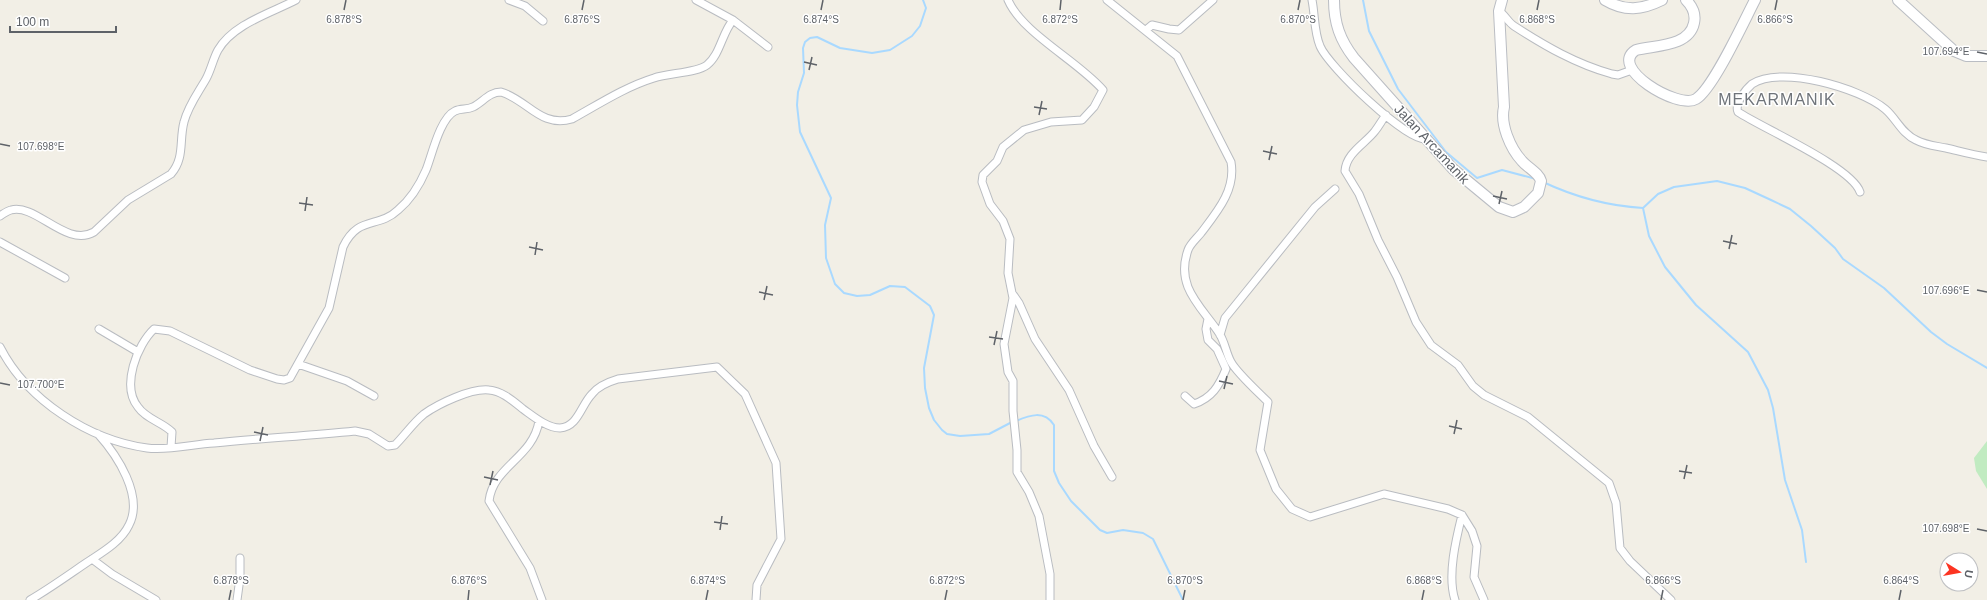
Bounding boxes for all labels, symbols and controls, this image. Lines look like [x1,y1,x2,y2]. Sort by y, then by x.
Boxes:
scale bar [10,8,116,34]
text: 6.878°S [326,14,362,25]
text: 6.876°S [564,14,600,25]
text: 6.874°S [803,14,839,25]
text: 6.872°S [1042,14,1078,25]
text: 6.870°S [1280,14,1316,25]
text: 6.868°S [1519,14,1555,25]
text: 6.866°S [1757,14,1793,25]
text: 100 m [16,15,49,29]
text: 107.694°E [1923,46,1970,57]
district label: MEKARMANIK [1718,91,1836,108]
street label: Jalan Arcamanik [1391,101,1474,188]
text: 107.698°E [18,141,65,152]
text: 107.696°E [1923,285,1970,296]
text: 107.700°E [18,379,65,390]
text: 107.698°E [1923,523,1970,534]
north arrow [1939,552,1979,592]
text: U [1962,569,1975,579]
text: 6.878°S [213,575,249,586]
text: 6.876°S [451,575,487,586]
text: 6.874°S [690,575,726,586]
text: 6.872°S [929,575,965,586]
text: 6.870°S [1167,575,1203,586]
text: 6.868°S [1406,575,1442,586]
text: 6.866°S [1645,575,1681,586]
text: 6.864°S [1883,575,1919,586]

